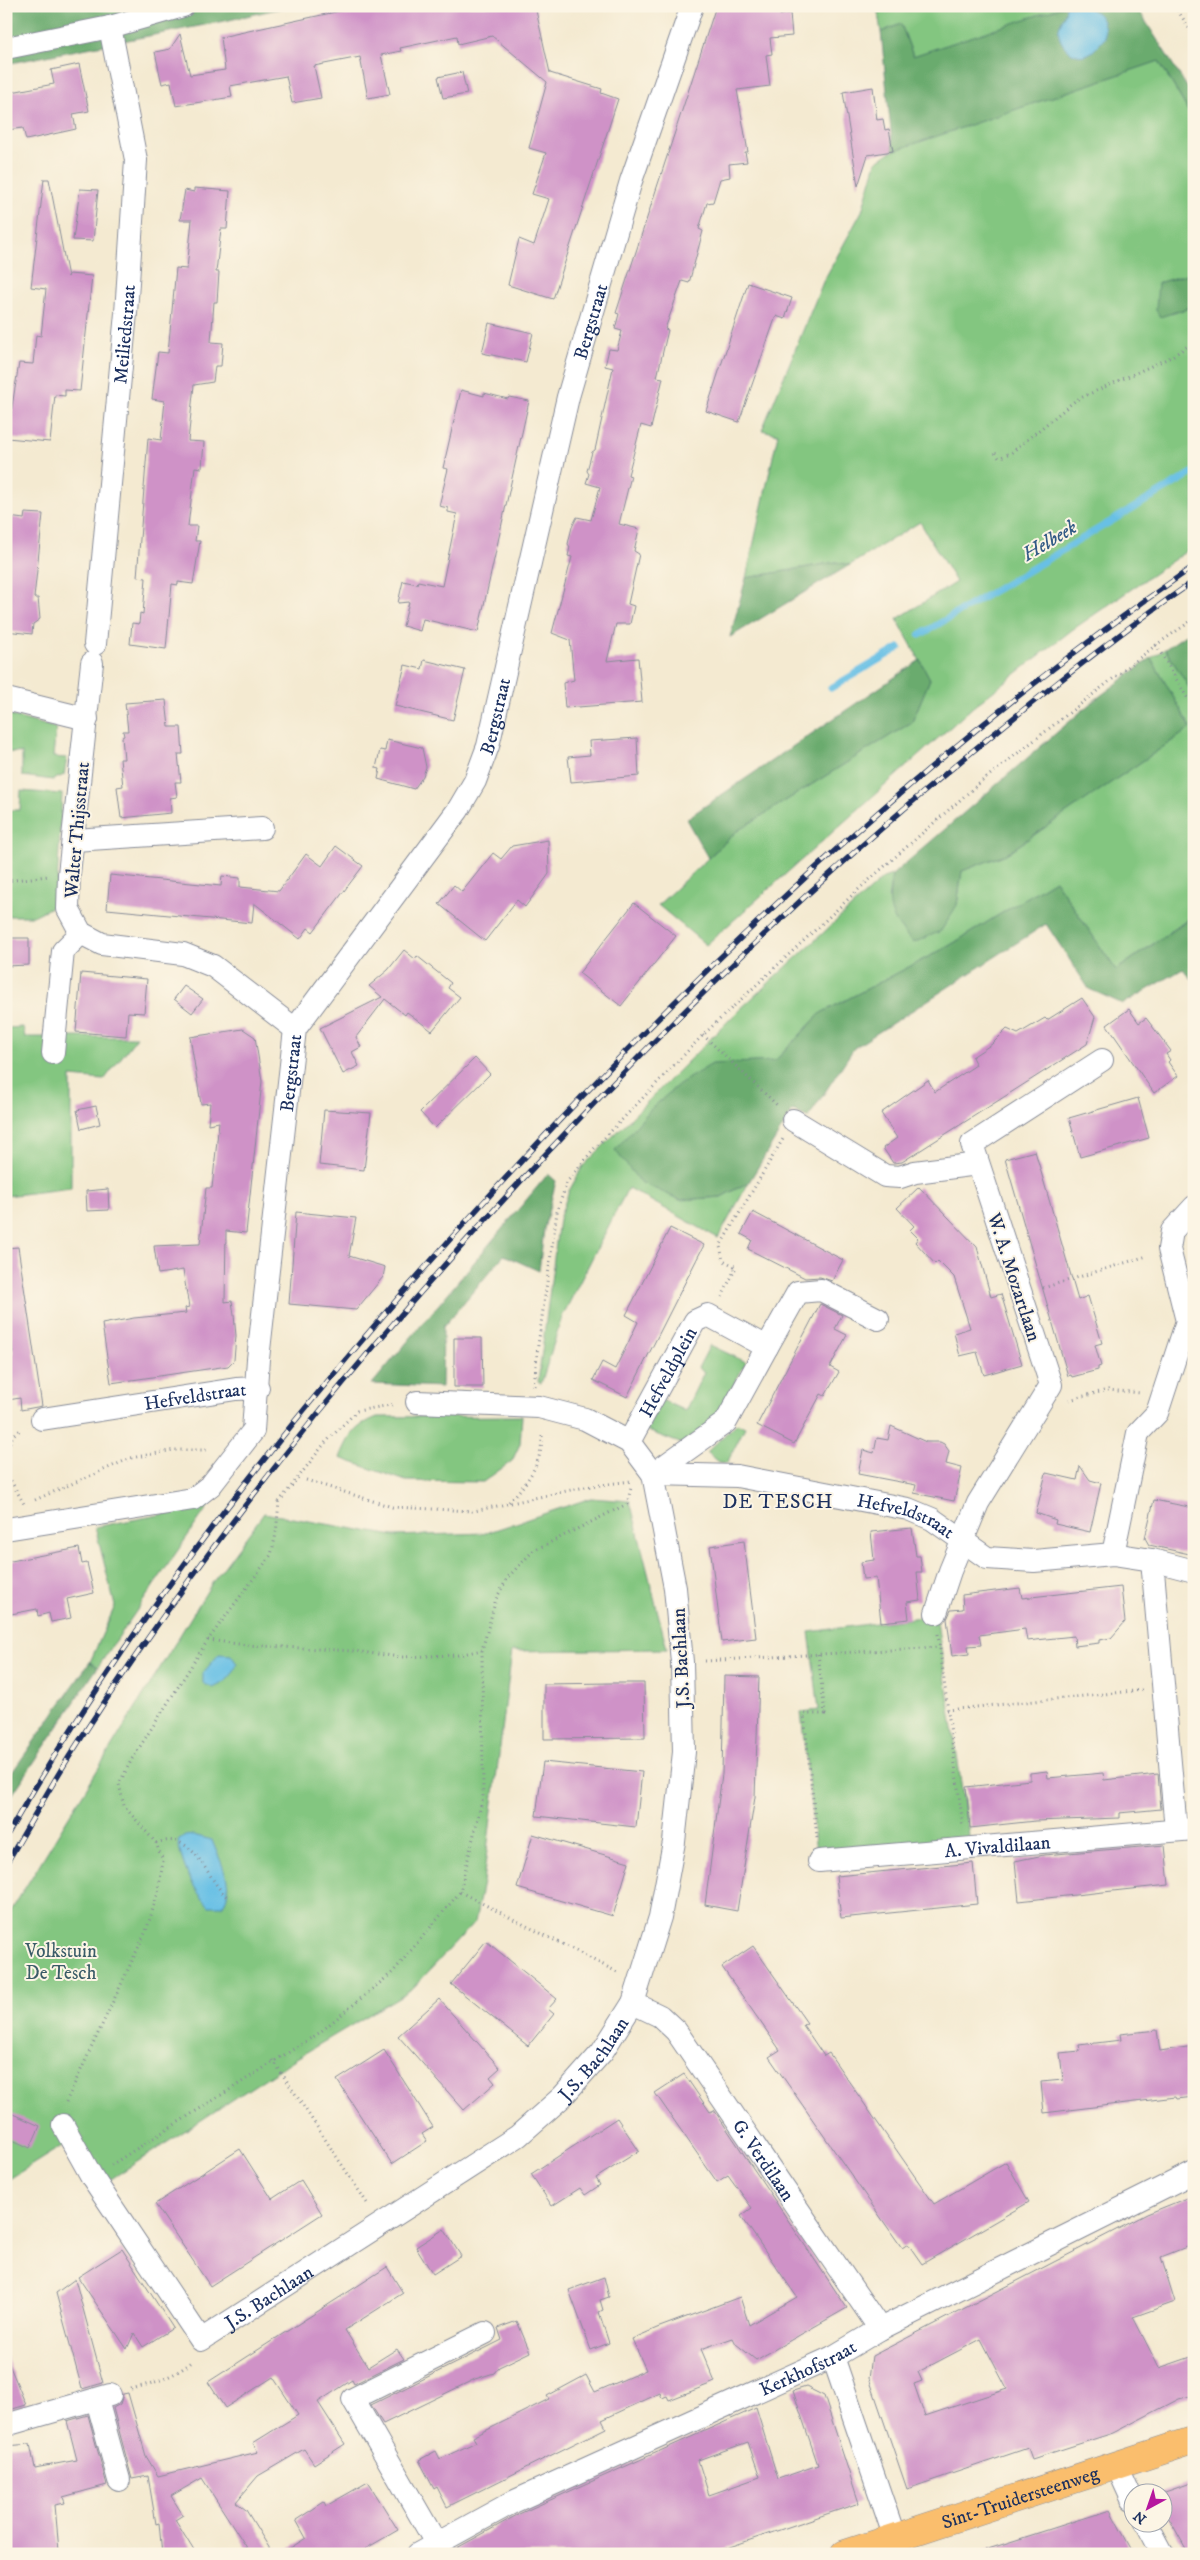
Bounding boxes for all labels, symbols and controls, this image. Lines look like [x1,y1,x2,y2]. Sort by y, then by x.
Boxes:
street label: Bergstraat [570,281,613,362]
street label: Meiliedstraat [109,284,141,385]
water label: Helbeek [1017,515,1082,568]
street label: Bergstraat [476,676,516,758]
street label: Walter Thijsstraat [60,761,95,900]
street label: Bergstraat [276,1033,307,1113]
street label: W. A. Mozartlaan [982,1209,1045,1345]
street label: Hefveldplein [635,1323,702,1421]
street label: Hefveldstraat [143,1379,247,1416]
street label: Hefveldstraat [855,1489,958,1544]
district label: DE TESCH [722,1490,834,1515]
street label: J.S. Bachlaan [667,1607,696,1711]
street label: A. Vivaldilaan [944,1831,1051,1863]
park label: Volkstuin De Tesch [24,1940,97,1985]
street label: J.S. Bachlaan [553,2013,634,2108]
street label: G. Verdilaan [727,2115,799,2206]
street label: J.S. Bachlaan [219,2261,318,2336]
street label: Kerkhofstraat [756,2336,861,2402]
street label: Sint-Truidersteenweg [939,2462,1103,2535]
north arrow [1122,2482,1172,2532]
text: N [1130,2506,1150,2528]

